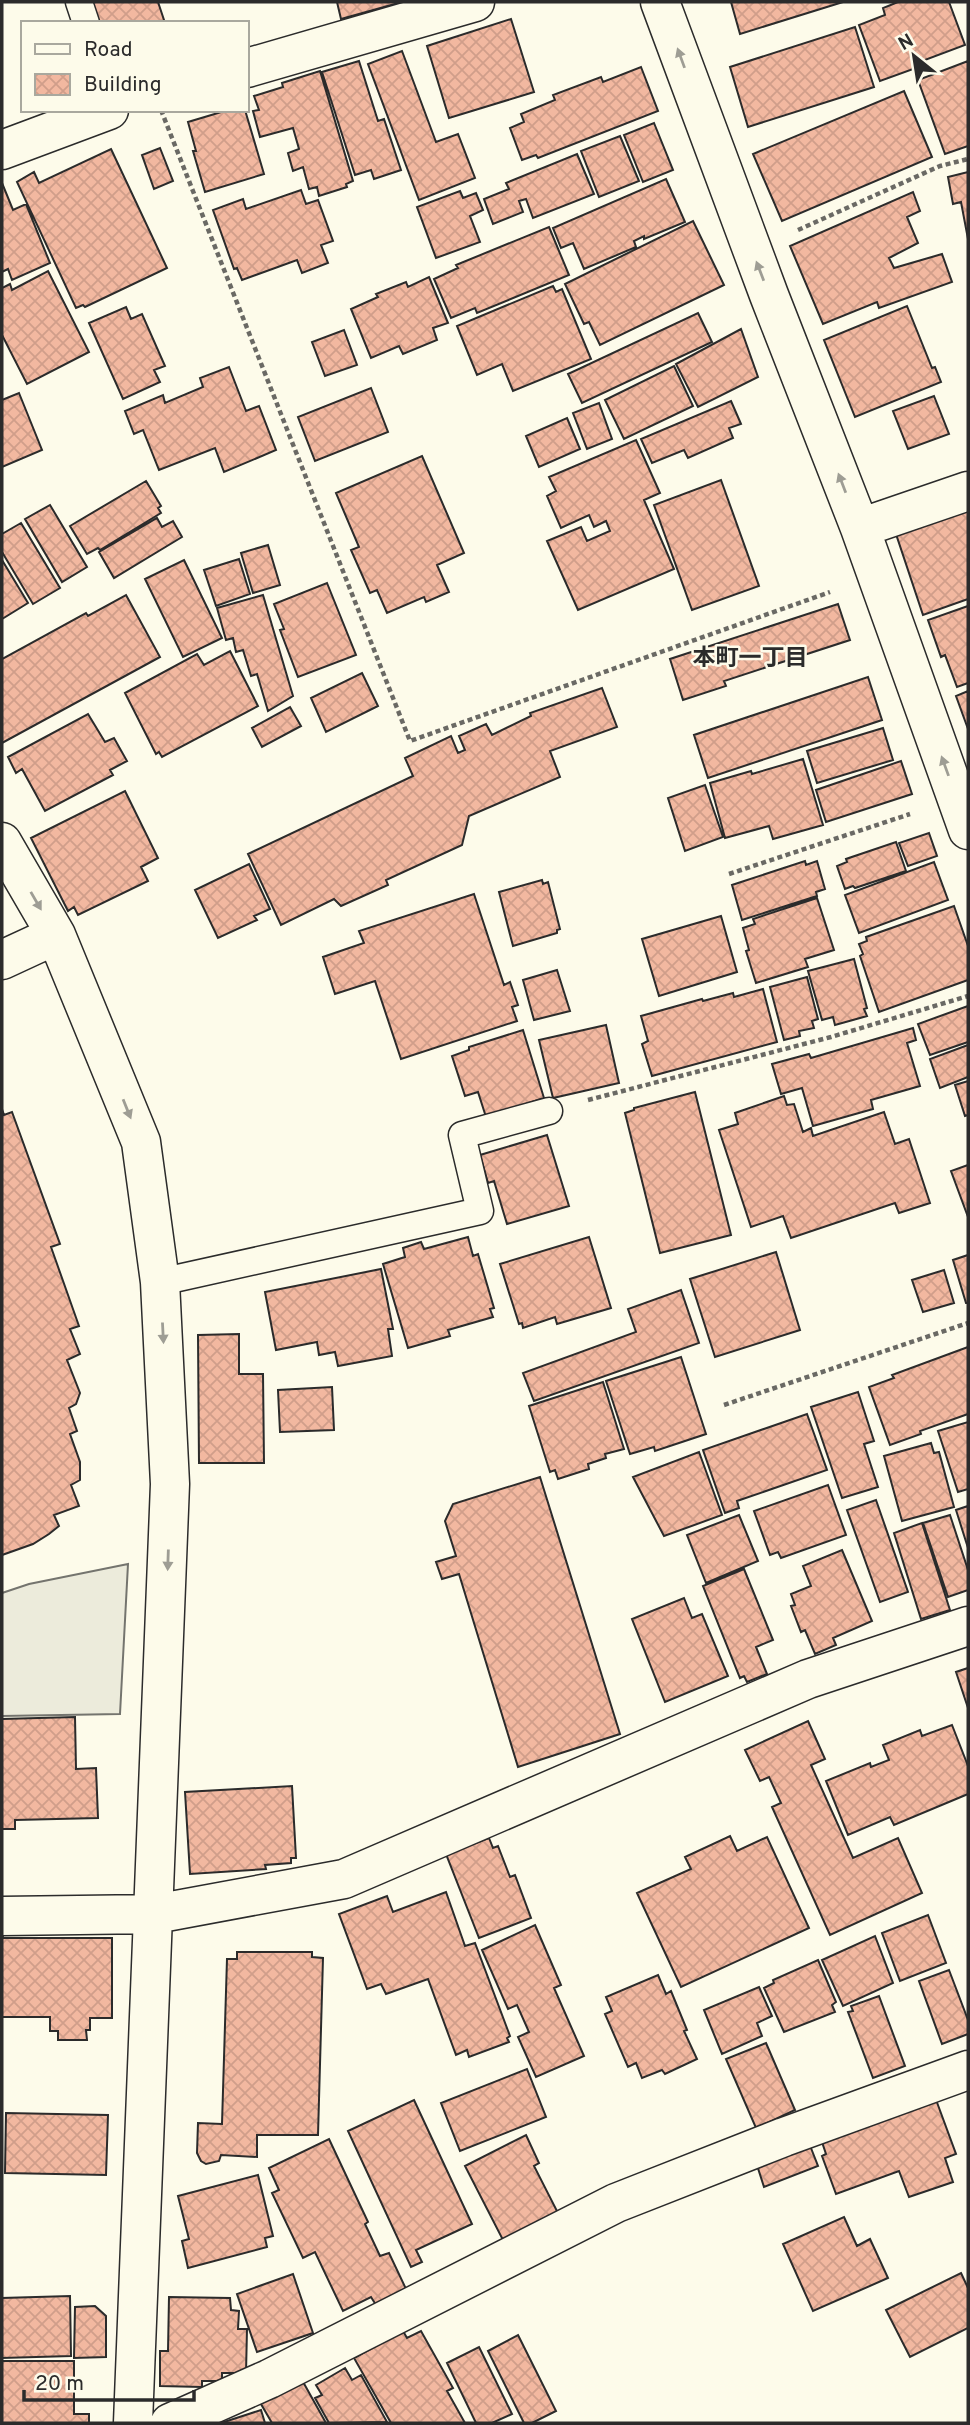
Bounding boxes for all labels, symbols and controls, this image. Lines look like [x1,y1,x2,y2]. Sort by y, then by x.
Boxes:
legend [21,21,248,112]
north arrow [879,21,949,91]
text: N [895,29,918,57]
text: Road [84,37,133,64]
one-way arrow [675,47,686,68]
text: Building [84,72,162,99]
one-way arrow [755,260,766,281]
one-way arrow [837,472,848,493]
district label: 本町一丁目 [693,645,808,674]
one-way arrow [939,755,950,776]
one-way arrow [30,892,42,911]
one-way arrow [122,1099,133,1120]
one-way arrow [158,1322,169,1344]
one-way arrow [162,1549,173,1571]
scale bar [24,2358,194,2402]
text: 20 m [35,2371,84,2398]

